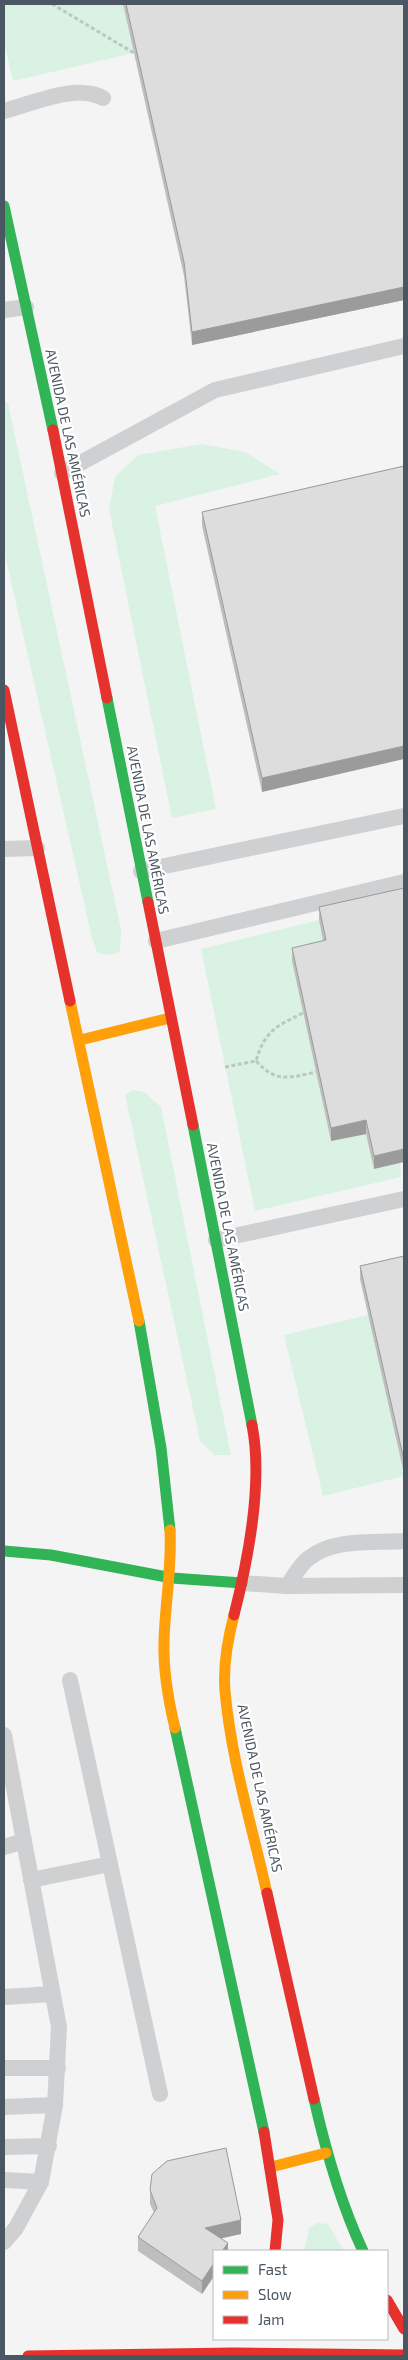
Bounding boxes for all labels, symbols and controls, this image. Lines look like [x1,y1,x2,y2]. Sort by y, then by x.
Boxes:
street label: AVENIDA DE LAS AMÉRICAS [42,347,95,519]
street label: AVENIDA DE LAS AMÉRICAS [124,744,173,916]
street label: AVENIDA DE LAS AMÉRICAS [204,1141,253,1313]
street label: AVENIDA DE LAS AMÉRICAS [234,1702,287,1874]
legend [213,2250,388,2340]
text: Fast [258,2260,288,2278]
text: Slow [258,2285,292,2303]
text: Jam [258,2310,284,2328]

